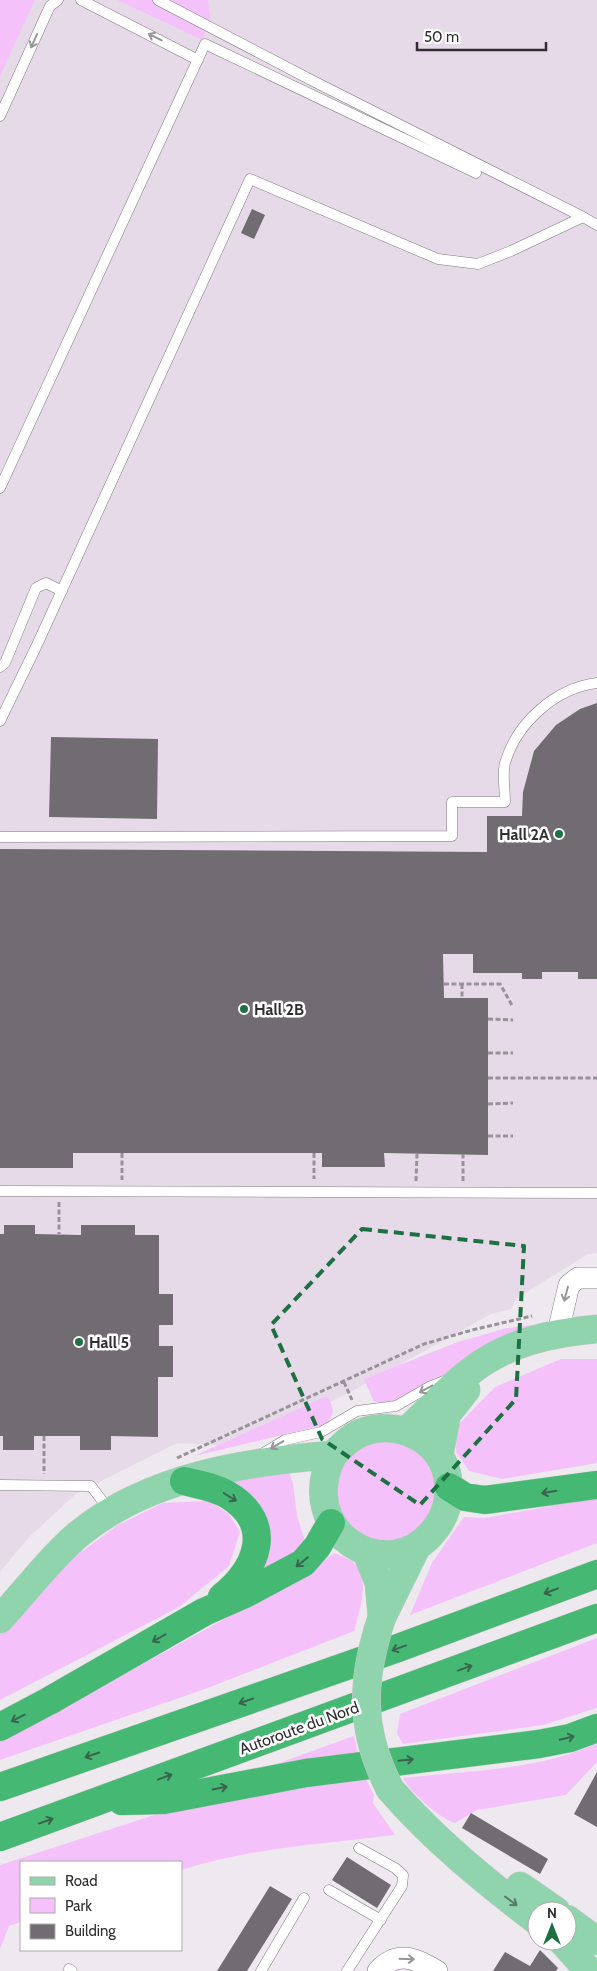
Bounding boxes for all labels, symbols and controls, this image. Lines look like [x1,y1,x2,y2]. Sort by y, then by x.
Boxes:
scale bar [417,20,546,52]
text: 50 m [424,28,459,46]
one-way arrow [147,32,162,42]
one-way arrow [28,33,38,48]
place label: Hall 2A [499,825,549,844]
marker: Hall 2A [553,828,565,840]
place label: Hall 2B [254,1000,304,1019]
marker: Hall 2B [238,1003,250,1015]
one-way arrow [561,1285,571,1301]
place label: Hall 5 [89,1333,129,1352]
marker: Hall 5 [73,1336,85,1348]
one-way arrow [419,1384,434,1394]
one-way arrow [270,1441,284,1451]
one-way arrow [541,1487,557,1497]
one-way arrow [222,1492,236,1502]
one-way arrow [296,1556,309,1567]
one-way arrow [544,1587,560,1596]
one-way arrow [153,1633,167,1643]
one-way arrow [392,1644,407,1653]
one-way arrow [457,1663,473,1672]
one-way arrow [238,1697,254,1706]
street label: Autoroute du Nord [237,1698,361,1758]
one-way arrow [11,1714,26,1723]
one-way arrow [559,1733,575,1742]
one-way arrow [85,1751,100,1760]
one-way arrow [398,1755,414,1765]
one-way arrow [157,1772,172,1782]
one-way arrow [212,1783,228,1792]
one-way arrow [38,1816,53,1825]
legend [20,1861,182,1951]
text: Road [65,1872,98,1890]
one-way arrow [504,1896,518,1906]
text: Park [65,1897,92,1915]
north arrow [527,1901,577,1951]
text: N [547,1904,557,1922]
text: Building [65,1922,116,1940]
one-way arrow [399,1954,415,1963]

